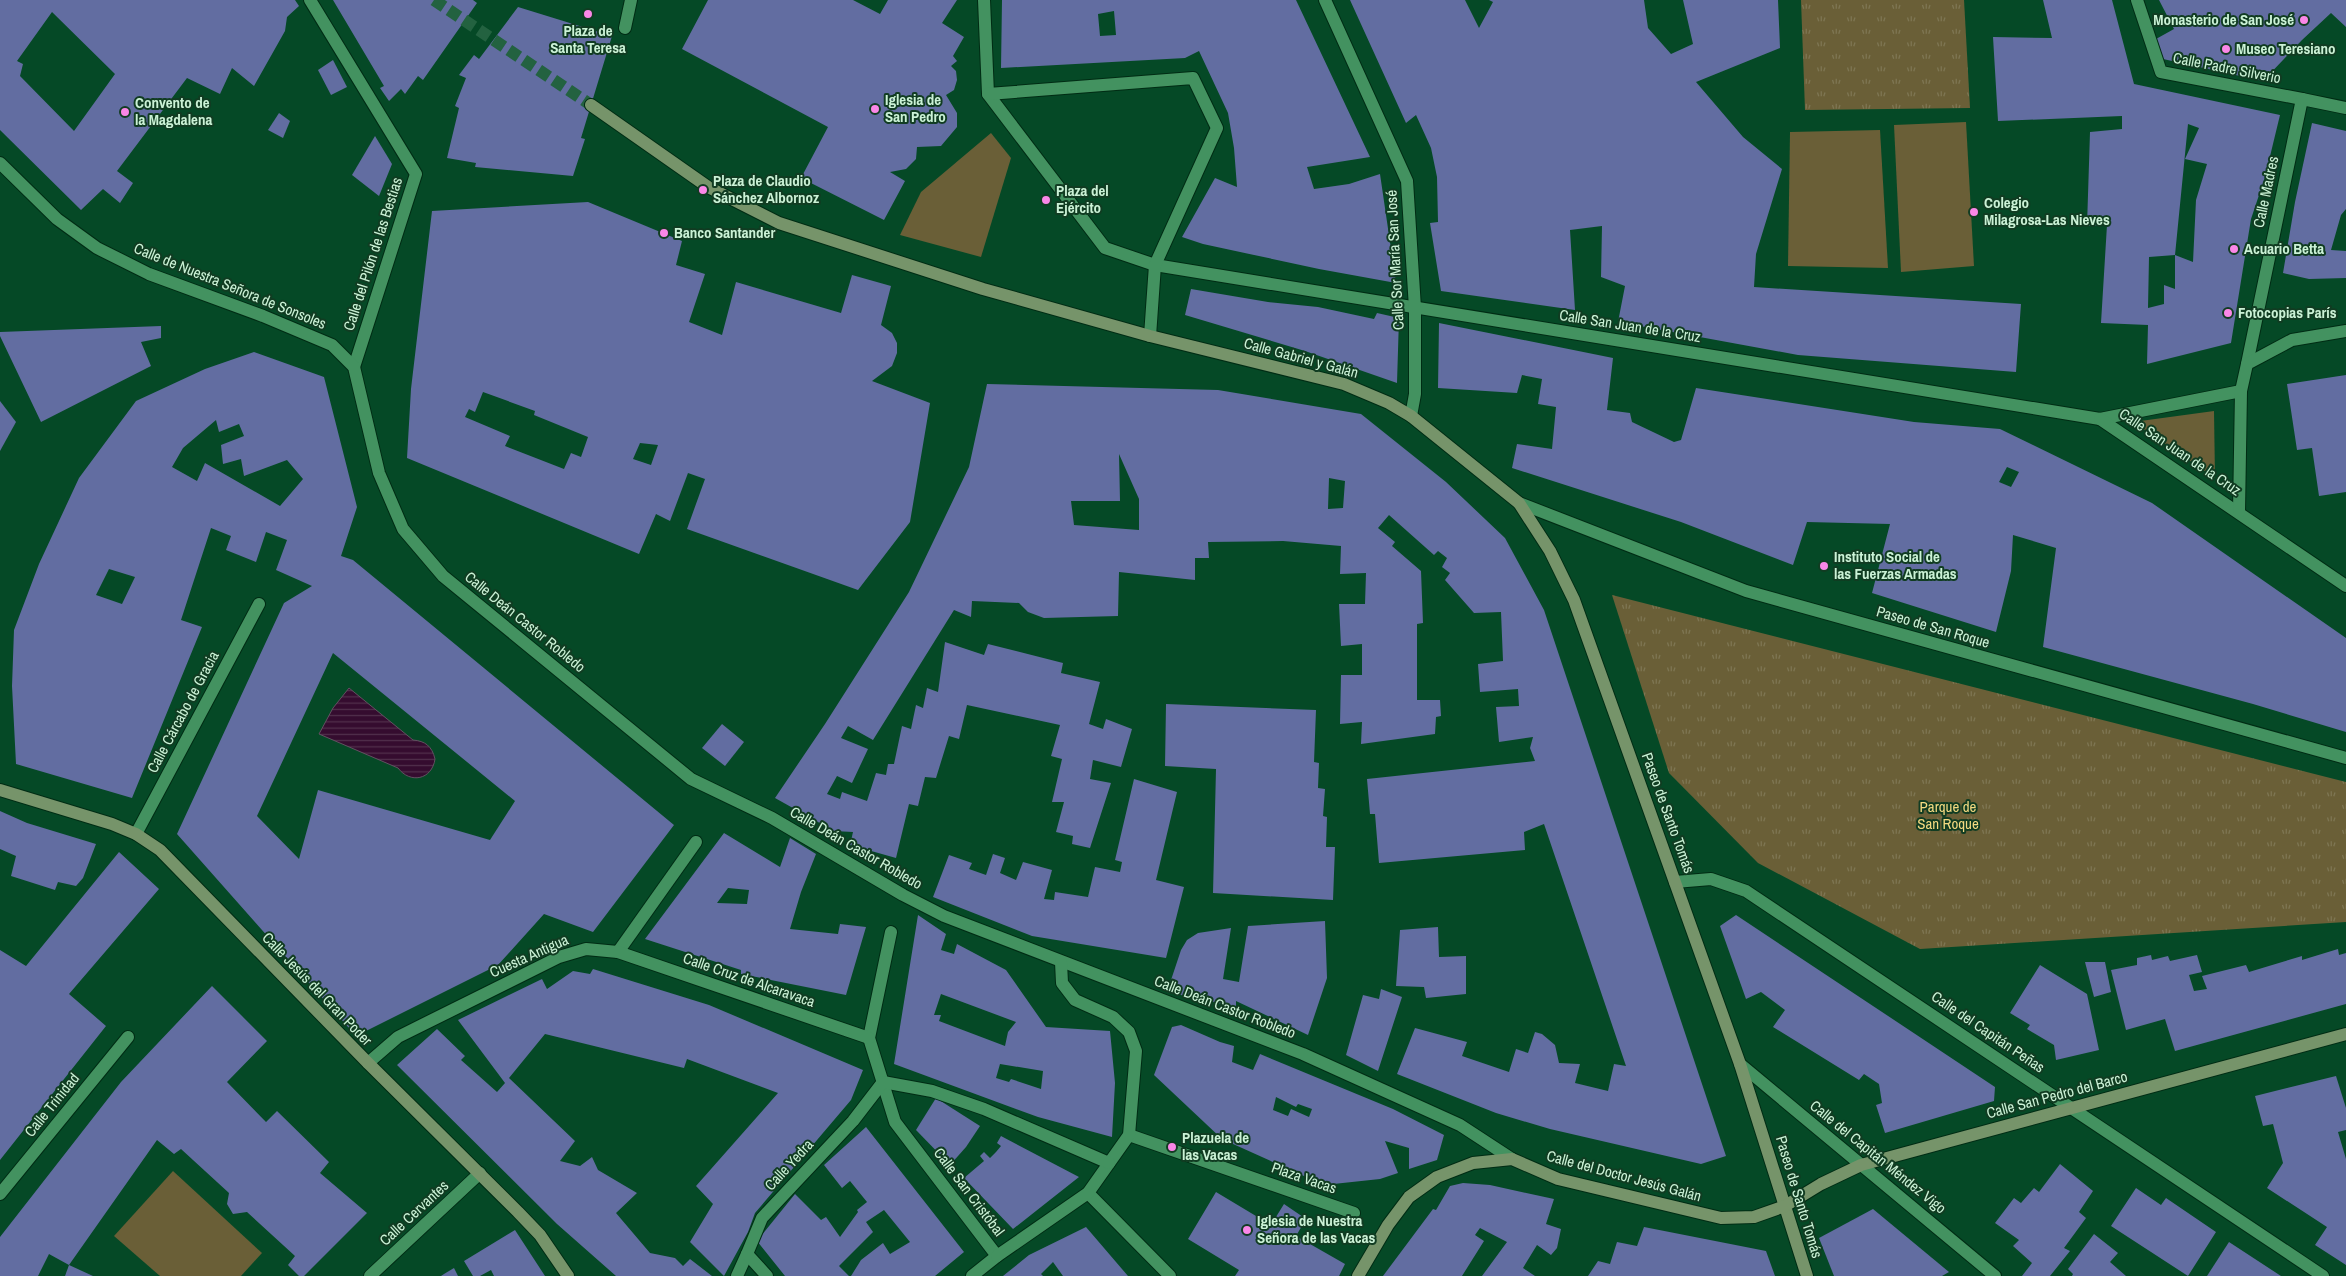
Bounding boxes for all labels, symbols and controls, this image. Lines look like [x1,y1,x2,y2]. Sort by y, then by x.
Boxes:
marker: Plaza de Santa Teresa [582,8,594,20]
place label: Monasterio de San José [2153,9,2294,30]
marker: Monasterio de San José [2298,14,2310,26]
place label: Plaza de Santa Teresa [550,20,626,58]
place label: Museo Teresiano [2236,38,2336,59]
marker: Museo Teresiano [2220,43,2232,55]
street label: Calle Padre Silverio [2171,47,2283,88]
place label: Iglesia de San Pedro [885,89,946,127]
place label: Convento de la Magdalena [135,92,212,130]
marker: Iglesia de San Pedro [869,103,881,115]
marker: Convento de la Magdalena [119,106,131,118]
street label: Calle Madres [2248,154,2283,230]
place label: Plaza de Claudio Sánchez Albornoz [713,170,819,208]
street label: Calle del Pilón de las Bestias [338,175,407,333]
place label: Plaza del Ejército [1056,180,1109,218]
marker: Plaza de Claudio Sánchez Albornoz [697,184,709,196]
street label: Calle Sor María San José [1380,189,1409,331]
place label: Colegio Milagrosa-Las Nieves [1984,192,2110,230]
marker: Plaza del Ejército [1040,194,1052,206]
marker: Colegio Milagrosa-Las Nieves [1968,206,1980,218]
place label: Banco Santander [674,222,775,243]
marker: Banco Santander [658,227,670,239]
street label: Calle de Nuestra Señora de Sonsoles [131,237,330,334]
place label: Acuario Betta [2244,238,2324,259]
marker: Acuario Betta [2228,243,2240,255]
place label: Fotocopias París [2238,302,2337,323]
street label: Calle San Juan de la Cruz [1558,304,1702,347]
marker: Fotocopias París [2222,307,2234,319]
street label: Calle Gabriel y Galán [1242,332,1361,383]
street label: Calle San Juan de la Cruz [2115,403,2245,500]
place label: Instituto Social de las Fuerzas Armadas [1834,546,1957,584]
marker: Instituto Social de las Fuerzas Armadas [1818,560,1830,572]
street label: Calle Deán Castor Robledo [461,566,590,677]
street label: Paseo de San Roque [1874,600,1992,653]
street label: Calle Cárcabo de Gracia [142,647,224,776]
street label: Paseo de Santo Tomás [1637,750,1700,876]
park label: Parque de San Roque [1917,796,1979,834]
street label: Calle Deán Castor Robledo [786,801,926,894]
street label: Calle Jesús del Gran Poder [258,927,377,1050]
street label: Cuesta Antigua [486,929,572,982]
street label: Calle Cruz de Alcaravaca [680,947,818,1012]
street label: Calle Deán Castor Robledo [1152,970,1299,1043]
street label: Calle del Capitán Peñas [1927,986,2049,1077]
street label: Calle San Pedro del Barco [1984,1066,2130,1123]
street label: Calle Trinidad [19,1068,84,1141]
street label: Calle del Capitán Méndez Vigo [1806,1095,1951,1218]
place label: Plazuela de las Vacas [1182,1127,1249,1165]
street label: Paseo de Santo Tomás [1771,1133,1828,1261]
street label: Calle Yedra [759,1134,818,1195]
marker: Plazuela de las Vacas [1166,1141,1178,1153]
street label: Calle San Cristóbal [929,1143,1010,1240]
street label: Calle del Doctor Jesús Galán [1544,1145,1704,1206]
street label: Plaza Vacas [1269,1157,1339,1198]
street label: Calle Cervantes [375,1175,453,1250]
place label: Iglesia de Nuestra Señora de las Vacas [1257,1210,1375,1248]
marker: Iglesia de Nuestra Señora de las Vacas [1241,1224,1253,1236]

